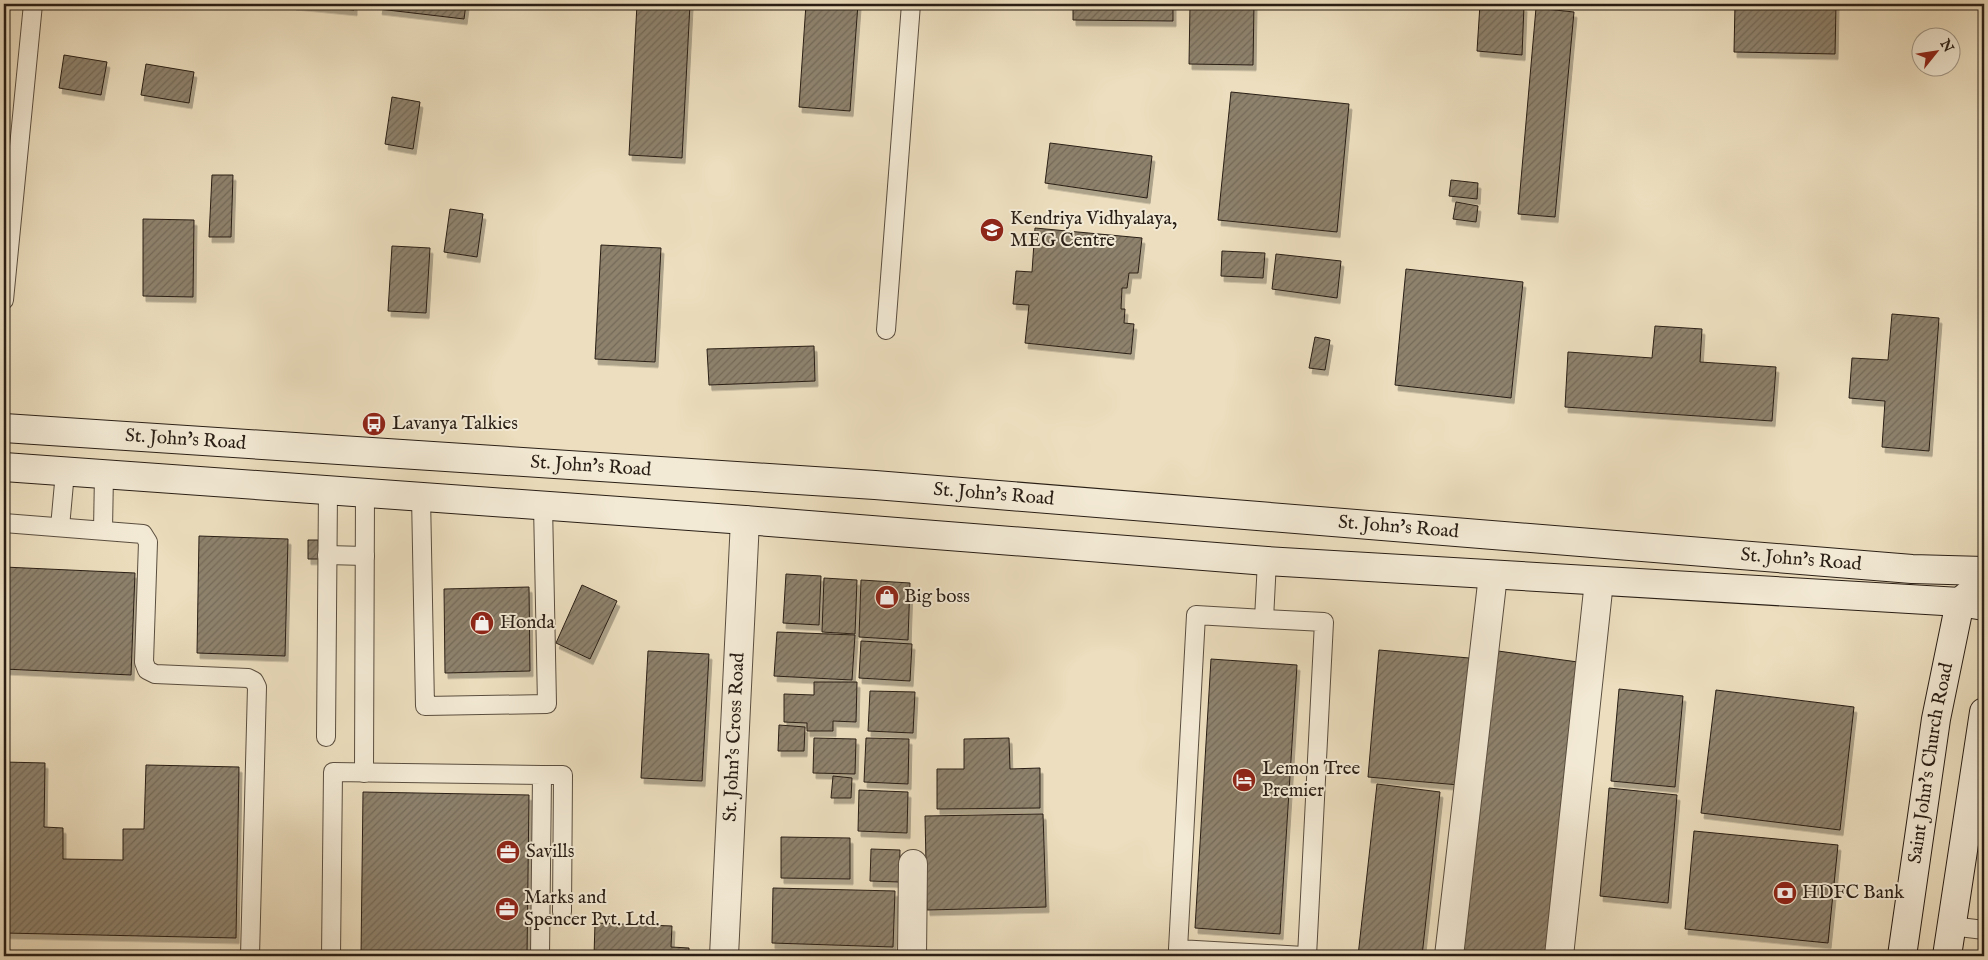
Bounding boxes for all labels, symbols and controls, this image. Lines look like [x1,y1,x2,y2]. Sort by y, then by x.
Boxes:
north arrow [1910,28,1960,78]
text: N [1935,35,1957,56]
place label: Kendriya Vidhyalaya, MEG Centre [1010,207,1177,253]
school or university icon: Kendriya Vidhyalaya, MEG Centre [979,217,1005,243]
bus stop icon: Lavanya Talkies [361,411,387,437]
place label: Lavanya Talkies [392,412,518,436]
street label: St. John's Road [124,424,248,456]
street label: St. John's Road [530,450,653,482]
street label: St. John's Road [932,478,1056,512]
street label: St. John's Road [1337,511,1461,544]
street label: St. John's Road [1740,543,1863,577]
shop icon: Big boss [874,584,900,610]
place label: Big boss [904,585,970,609]
shop icon: Honda [469,610,495,636]
place label: Honda [500,611,555,635]
street label: St. John's Cross Road [718,651,751,822]
street label: Saint John's Church Road [1903,660,1959,865]
place label: Lemon Tree Premier [1262,757,1361,803]
hotel icon: Lemon Tree Premier [1231,767,1257,793]
office icon: Savills [495,839,521,865]
place label: Savills [526,840,574,864]
bank icon: HDFC Bank [1772,880,1798,906]
place label: HDFC Bank [1802,881,1905,905]
place label: Marks and Spencer Pvt. Ltd. [524,886,660,932]
office icon: Marks and Spencer Pvt. Ltd. [494,896,520,922]

